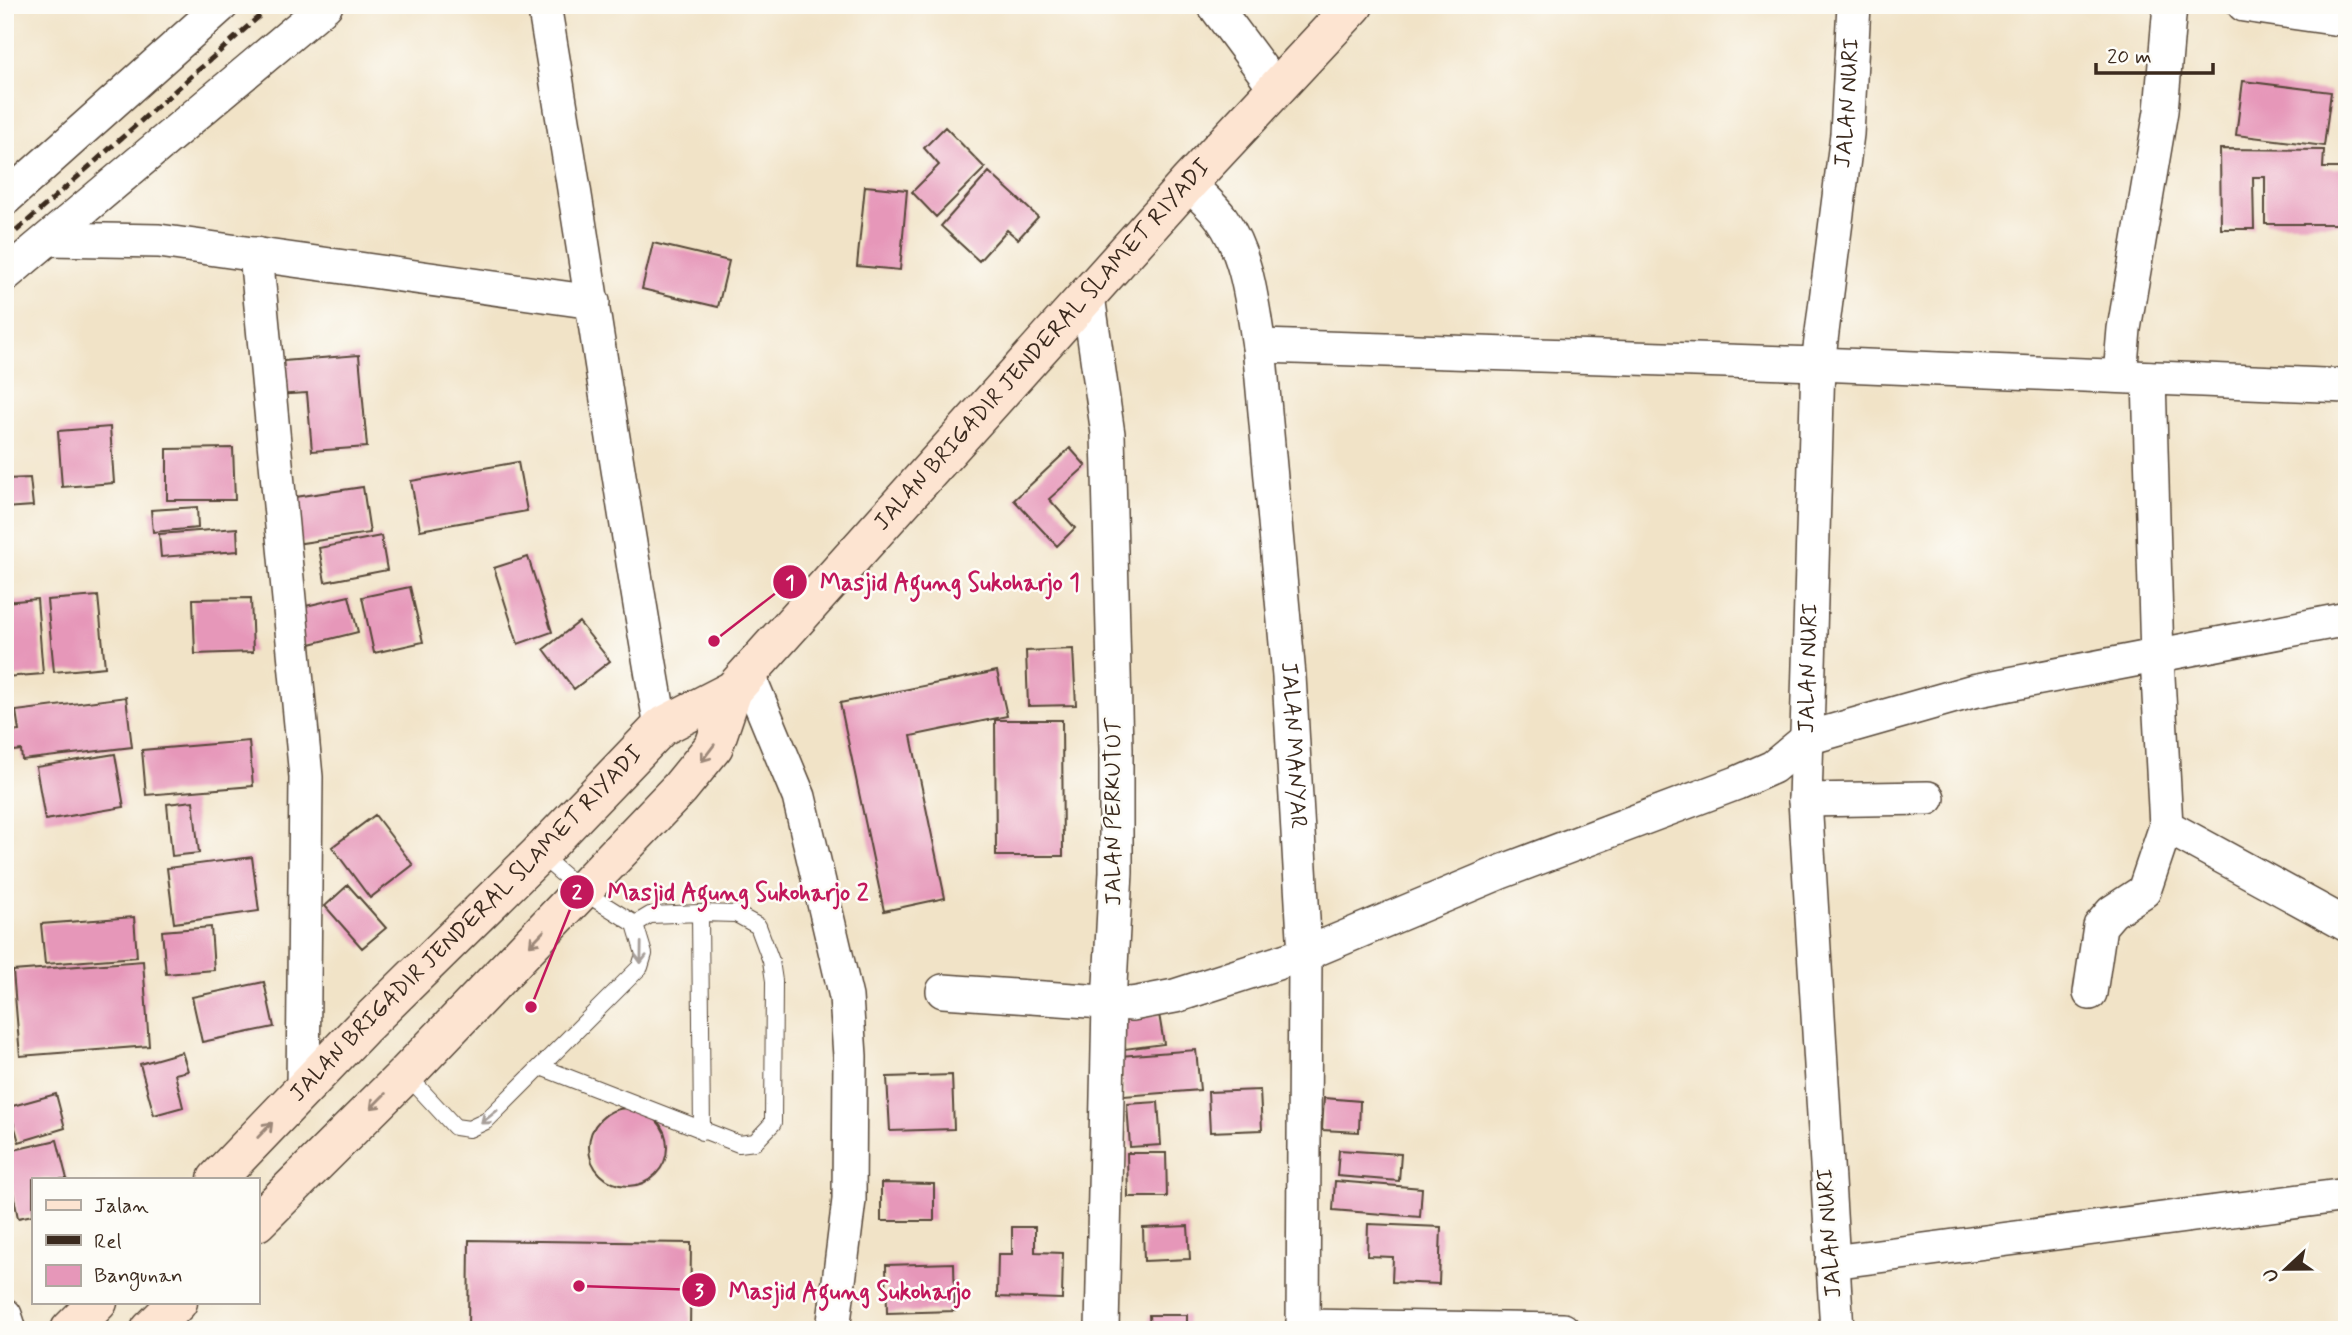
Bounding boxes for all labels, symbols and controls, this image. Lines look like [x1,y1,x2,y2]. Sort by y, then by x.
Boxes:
scale bar [2096,32,2214,76]
street label: JALAN NURI [1828,37,1867,170]
text: 20 m [2107,43,2152,71]
street label: JALAN BRIGADIR JENDERAL SLAMET RIYADI [868,153,1218,538]
callout: Masjid Agung Sukoharjo 1 [772,559,1092,604]
text: Masjid Agung Sukoharjo 1 [820,568,1080,602]
text: 1 [785,569,795,597]
street label: JALAN NURI [1792,602,1826,734]
street label: JALAN MANYAR [1273,661,1313,830]
street label: JALAN PERKUTUT [1099,717,1129,906]
street label: JALAN BRIGADIR JENDERAL SLAMET RIYADI [284,739,650,1109]
one-way arrow [700,743,715,762]
callout: Masjid Agung Sukoharjo 2 [560,869,881,914]
text: Masjid Agung Sukoharjo 2 [608,878,869,912]
text: 2 [572,879,583,907]
one-way arrow [528,929,545,946]
one-way arrow [634,941,648,964]
one-way arrow [370,1092,387,1109]
one-way arrow [480,1109,498,1124]
one-way arrow [256,1122,273,1139]
street label: JALAN NURI [1810,1167,1850,1299]
legend [32,1178,259,1304]
text: Jalan [94,1192,149,1220]
text: Rel [94,1228,122,1256]
north arrow [2250,1234,2320,1304]
text: Bangunan [94,1262,183,1291]
text: U [2258,1264,2286,1285]
callout: Masjid Agung Sukoharjo [681,1268,984,1313]
text: Masjid Agung Sukoharjo [729,1277,971,1311]
text: 3 [694,1278,704,1306]

